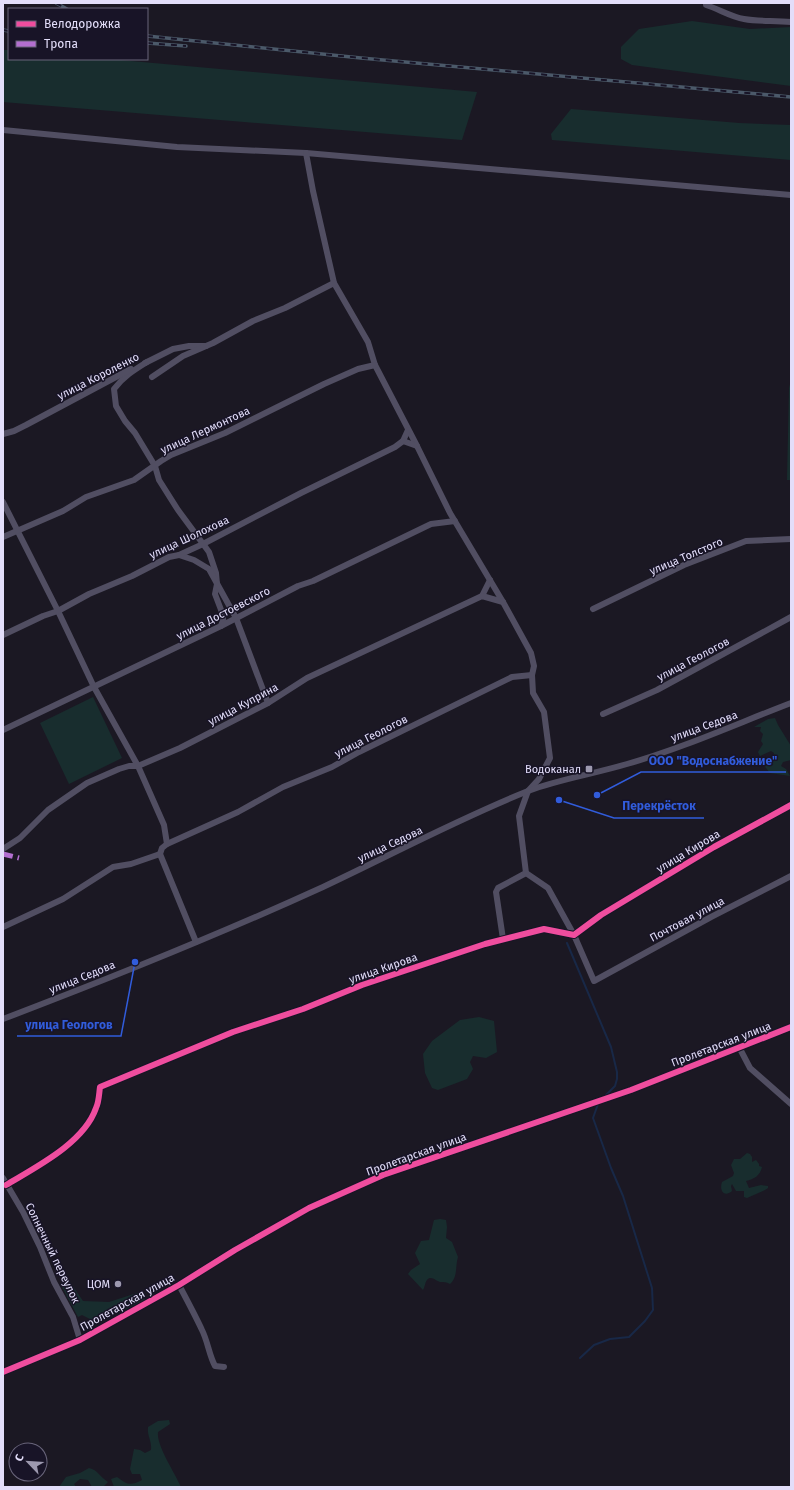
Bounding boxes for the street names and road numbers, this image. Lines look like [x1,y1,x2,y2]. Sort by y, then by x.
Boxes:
street label: улица Короленко [55,350,141,403]
street label: улица Лермонтова [159,404,252,457]
street label: улица Шолохова [147,513,231,562]
street label: улица Толстого [648,535,725,578]
street label: улица Достоевского [174,584,272,643]
street label: улица Геологов [655,635,732,684]
street label: улица Куприна [206,681,281,728]
street label: улица Седова [669,708,739,745]
street label: улица Геологов [333,712,410,760]
street label: улица Седова [356,824,425,865]
street label: улица Кирова [654,827,722,875]
street label: Почтовая улица [648,894,727,945]
street label: улица Кирова [347,951,419,986]
street label: улица Седова [47,958,117,997]
street label: Пролетарская улица [669,1019,773,1069]
street label: Пролетарская улица [364,1130,468,1179]
street label: Солнечный переулок [23,1201,83,1306]
street label: Пролетарская улица [78,1271,177,1334]

